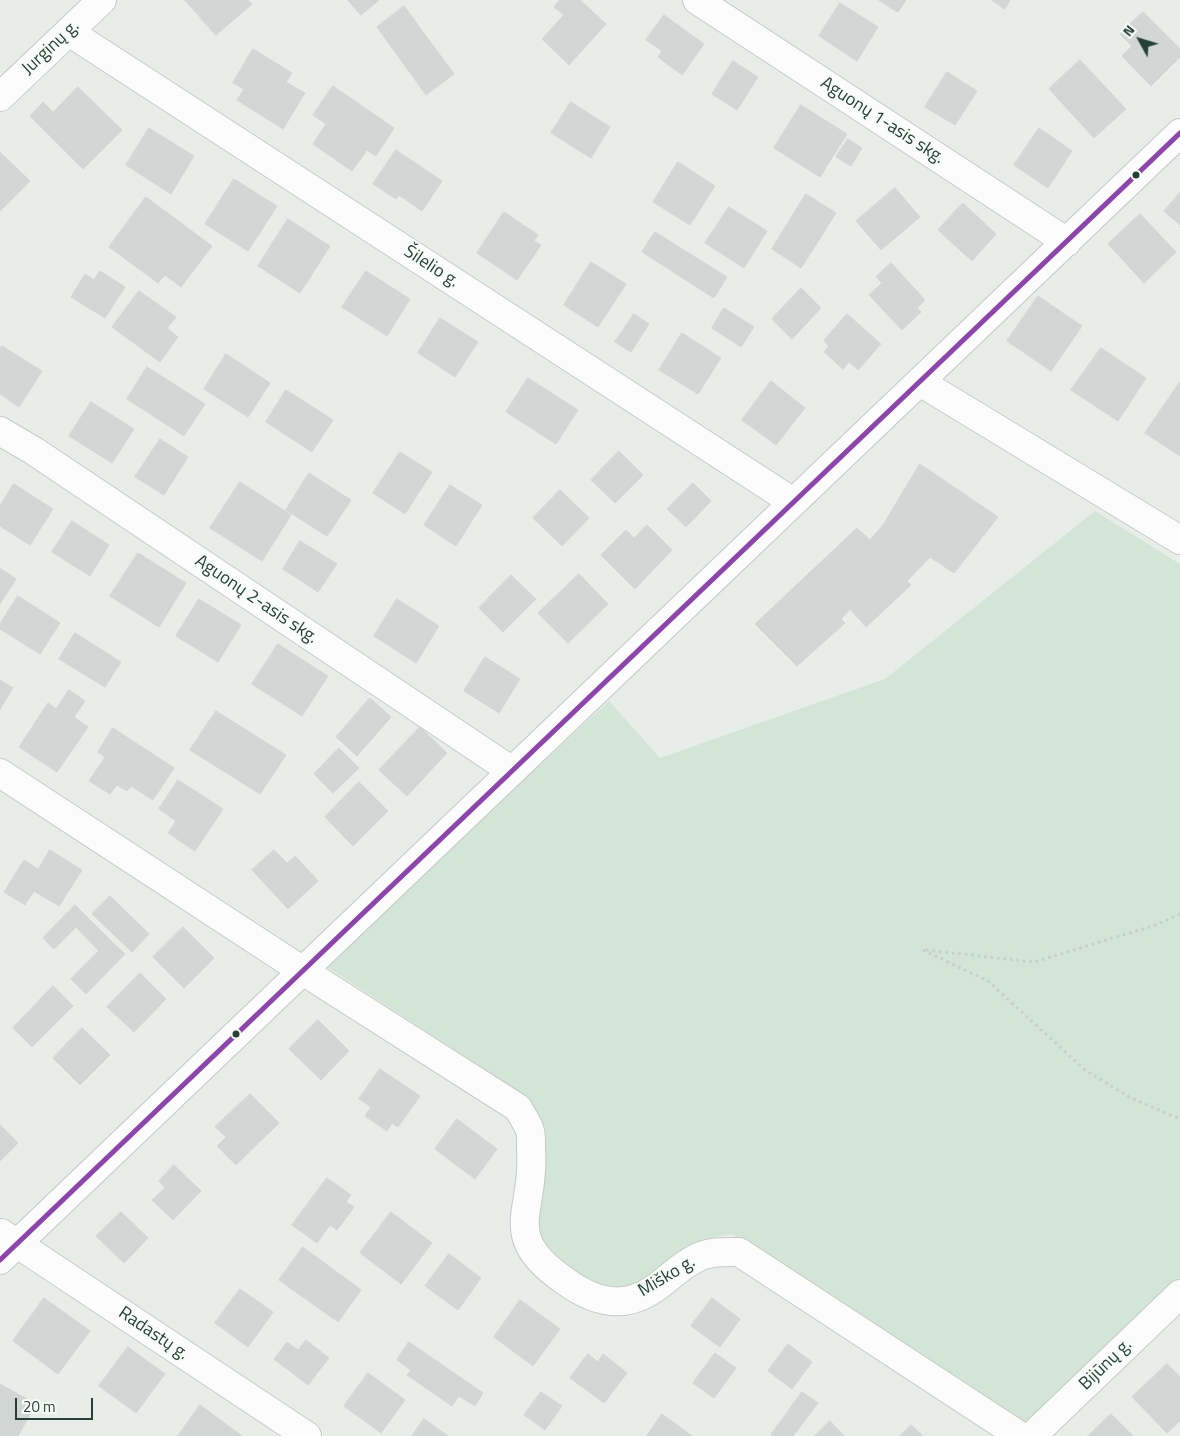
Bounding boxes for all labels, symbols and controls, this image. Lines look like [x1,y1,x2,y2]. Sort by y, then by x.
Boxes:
north arrow [1115,15,1165,65]
street label: Jurginų g. [18,16,84,80]
text: N [1117,20,1139,41]
street label: Aguonų 1-asis skg. [816,73,948,169]
unlabelled marker [1131,170,1141,180]
street label: Šilelio g. [399,241,463,293]
street label: Aguonų 2-asis skg. [190,551,322,649]
unlabelled marker [231,1029,241,1039]
street label: Miško g. [635,1252,699,1302]
street label: Radastų g. [114,1303,192,1365]
street label: Bijūnų g. [1075,1335,1137,1395]
scale bar [18,1388,95,1420]
text: 20 m [23,1395,56,1418]

